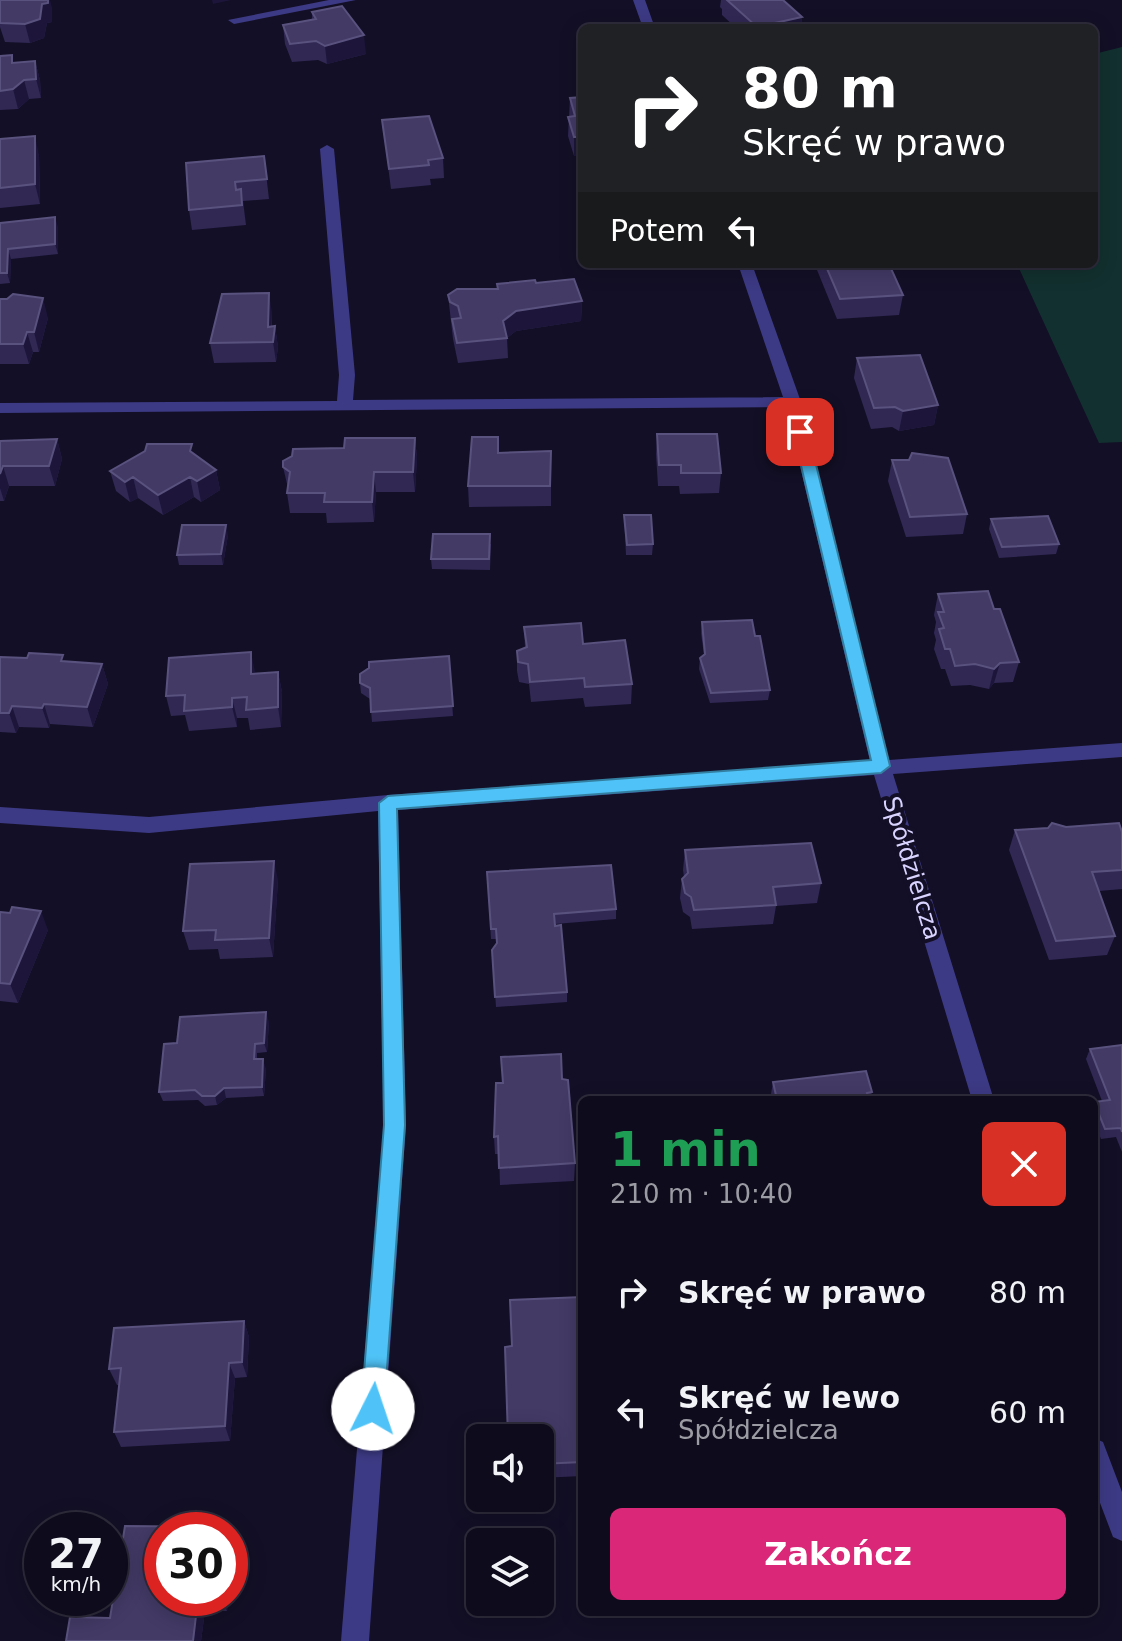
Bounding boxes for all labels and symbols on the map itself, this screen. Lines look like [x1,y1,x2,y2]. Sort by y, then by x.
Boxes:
pin [766,398,834,466]
street label: Spółdzielcza [877,793,947,943]
position arrow [331,1367,415,1451]
speed limit sign: 30 [144,1512,248,1616]

